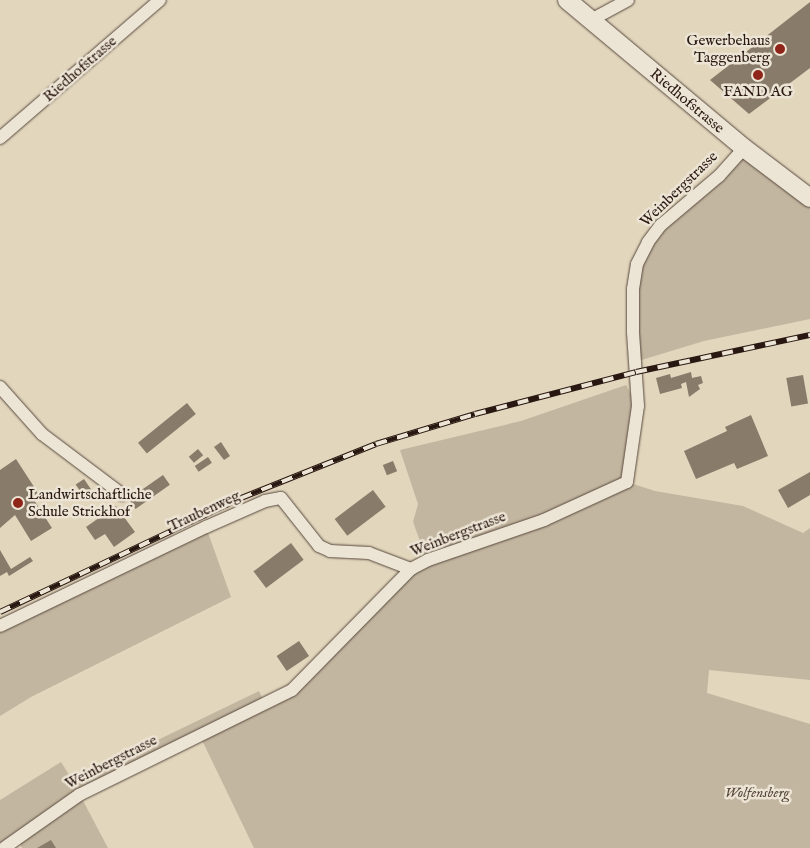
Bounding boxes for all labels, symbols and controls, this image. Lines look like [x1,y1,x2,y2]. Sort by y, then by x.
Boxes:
place label: Gewerbehaus Taggenberg [687,31,770,66]
street label: Riedhofstrasse [40,32,120,106]
marker: Gewerbehaus Taggenberg [774,43,786,55]
street label: Riedhofstrasse [646,65,728,137]
marker: FAND AG [752,69,764,81]
place label: FAND AG [723,83,793,101]
street label: Weinbergstrasse [636,148,722,230]
place label: Landwirtschaftliche Schule Strickhof [28,485,152,520]
street label: Traubenweg [165,487,243,535]
marker: Landwirtschaftliche Schule Strickhof [12,497,24,509]
street label: Weinbergstrasse [408,508,508,560]
street label: Weinbergstrasse [62,731,160,793]
park label: Wolfensberg [725,784,789,802]

